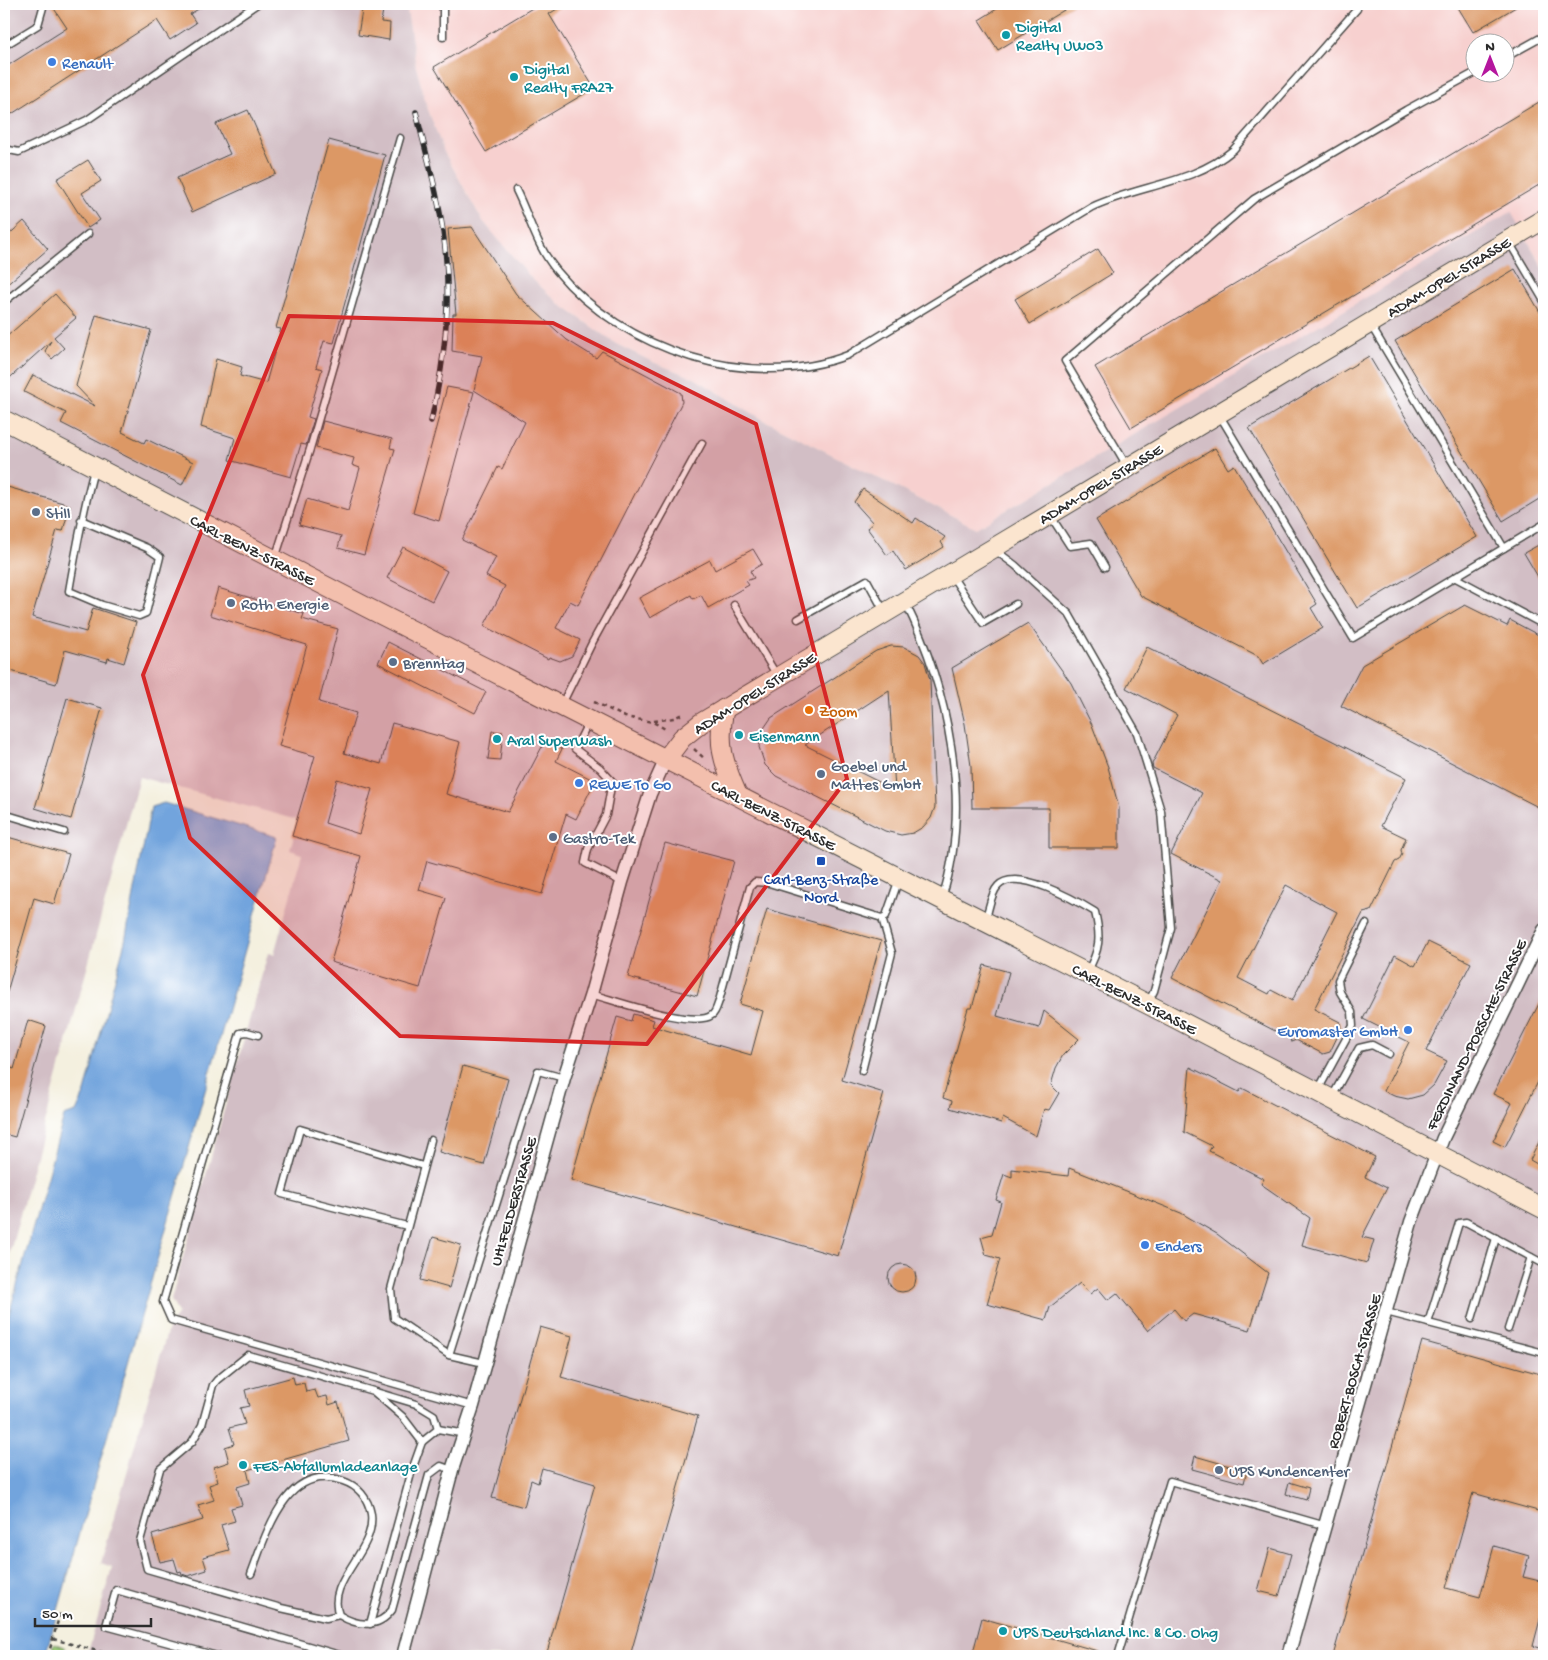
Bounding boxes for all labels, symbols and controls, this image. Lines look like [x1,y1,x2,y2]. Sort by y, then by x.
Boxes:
place label: Digital Realty UW03 [1015,20,1103,57]
marker: Digital Realty UW03 [1000,29,1012,41]
north arrow [1466,32,1516,82]
text: N [1485,39,1495,56]
marker: Renault [46,56,58,68]
place label: Renault [62,56,114,75]
place label: Digital Realty FRA27 [523,62,614,99]
marker: Digital Realty FRA27 [508,71,520,83]
street label: ADAM-OPEL-STRASSE [1384,234,1516,323]
street label: ADAM-OPEL-STRASSE [1036,441,1168,530]
marker: Still [30,506,42,518]
place label: Still [46,506,70,525]
street label: CARL-BENZ-STRASSE [186,512,318,592]
marker: Roth Energie [225,597,237,609]
place label: Roth Energie [241,597,330,616]
street label: ADAM-OPEL-STRASSE [691,649,822,740]
marker: Brenntag [387,656,399,668]
place label: Brenntag [402,656,465,675]
marker: Zoom [803,704,815,716]
place label: Zoom [819,704,858,723]
marker: Eisenmann [733,729,745,741]
place label: Eisenmann [749,729,820,748]
marker: Aral SuperWash [491,733,503,745]
place label: Aral SuperWash [507,733,612,752]
place label: Goebel und Mattes GmbH [831,759,922,796]
marker: Goebel und Mattes GmbH [815,768,827,780]
marker: REWE To Go [573,777,585,789]
place label: REWE To Go [589,777,671,796]
street label: CARL-BENZ-STRASSE [707,777,839,857]
marker: Gastro-Tek [547,831,559,843]
place label: Gastro-Tek [563,831,637,850]
marker: Carl-Benz-Straße Nord [815,855,827,867]
place label: Carl-Benz-Straße Nord [764,872,879,909]
street label: FERDINAND-PORSCHE-STRASSE [1423,936,1533,1135]
street label: CARL-BENZ-STRASSE [1068,961,1200,1041]
place label: Euromaster GmbH [1277,1024,1399,1043]
marker: Euromaster GmbH [1402,1024,1414,1036]
street label: UHLFELDERSTRASSE [488,1134,543,1269]
marker: Enders [1139,1239,1151,1251]
place label: Enders [1155,1239,1203,1258]
street label: ROBERT-BOSCH-STRASSE [1325,1291,1388,1451]
marker: FES-Abfallumladeanlage [237,1459,249,1471]
place label: FES-Abfallumladeanlage [252,1459,418,1478]
marker: UPS Kundencenter [1213,1464,1225,1476]
place label: UPS Kundencenter [1229,1464,1351,1483]
scale bar [35,1595,151,1627]
text: 50 m [42,1606,73,1624]
marker: UPS Deutschland Inc. & Co. Ohg [997,1625,1009,1637]
place label: UPS Deutschland Inc. & Co. Ohg [1013,1625,1218,1644]

